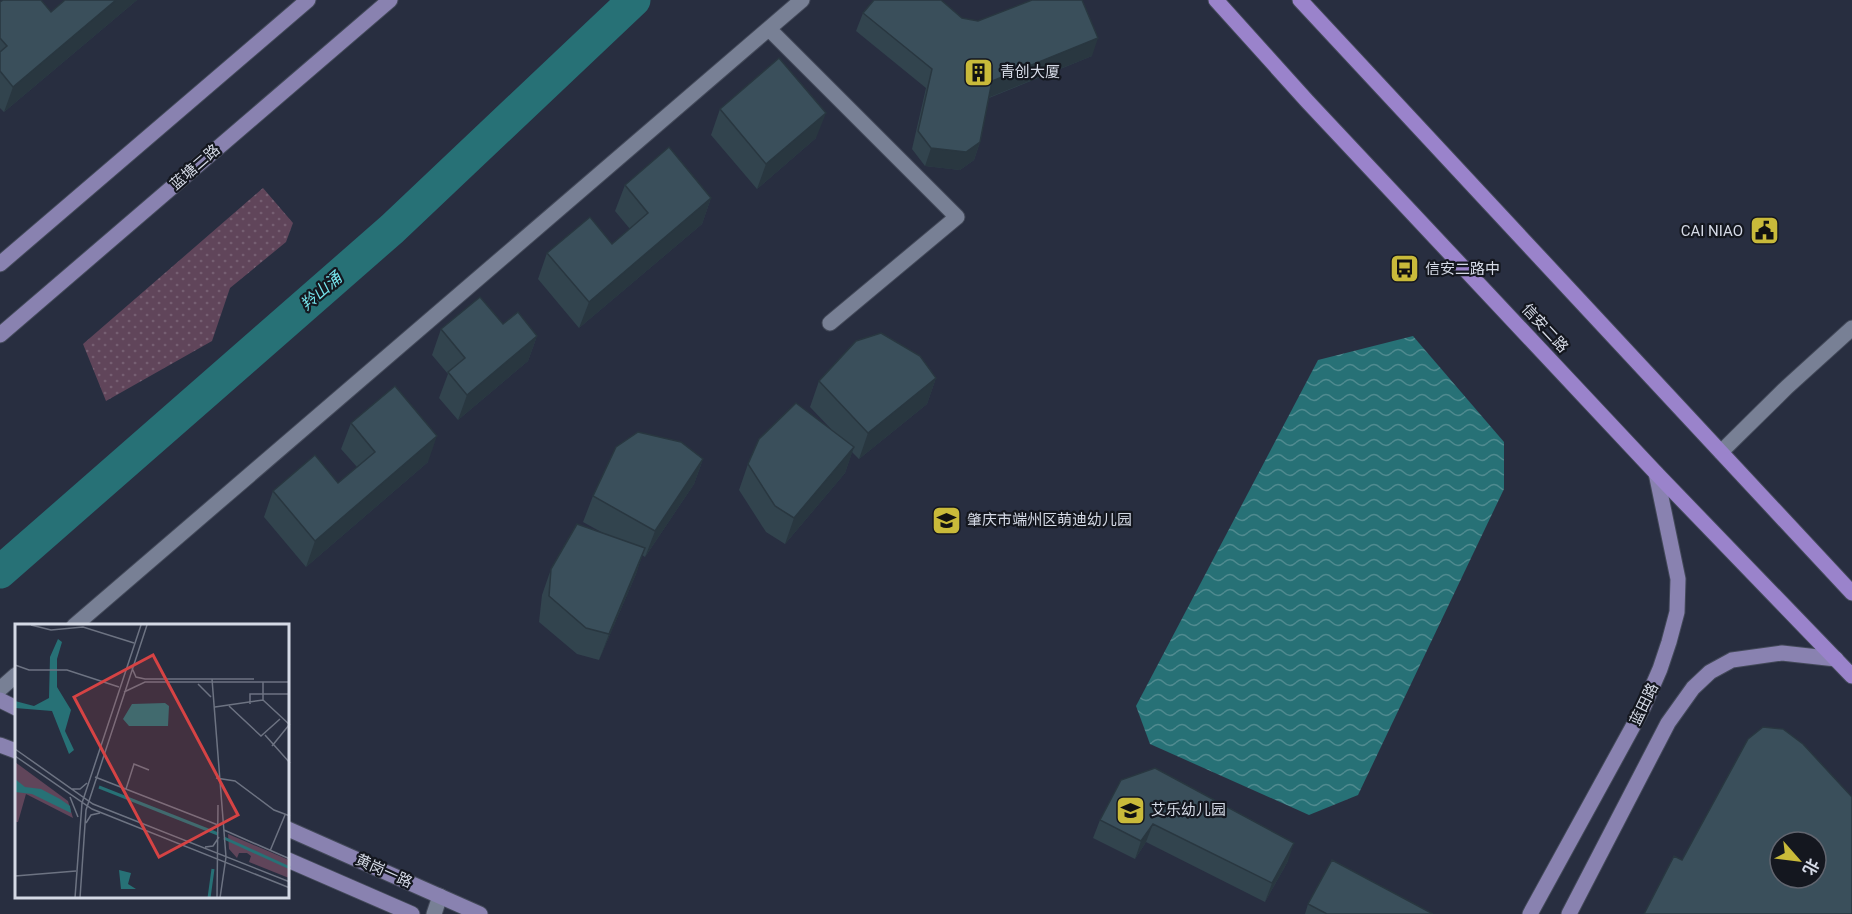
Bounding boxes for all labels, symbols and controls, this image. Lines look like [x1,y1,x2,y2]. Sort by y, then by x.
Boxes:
building icon: 青创大厦 [963,56,995,88]
place label: 青创大厦 [1000,63,1060,81]
street label: 蓝塘二路 [166,141,224,193]
public building icon: CAI NIAO [1748,215,1780,247]
place label: CAI NIAO [1681,222,1743,240]
bus stop icon: 信安二路中 [1388,253,1420,285]
place label: 信安二路中 [1425,260,1500,278]
water label: 羚山涌 [297,267,347,314]
street label: 信安二路 [1518,300,1572,356]
school or university icon: 肇庆市端州区萌迪幼儿园 [930,504,962,536]
place label: 肇庆市端州区萌迪幼儿园 [967,511,1132,529]
inset map [15,624,290,899]
street label: 蓝田路 [1626,680,1662,728]
school or university icon: 艾乐幼儿园 [1114,794,1146,826]
place label: 艾乐幼儿园 [1151,801,1226,819]
north arrow [1768,830,1828,890]
street label: 黄岗一路 [353,851,415,891]
text: 北 [1799,855,1823,878]

